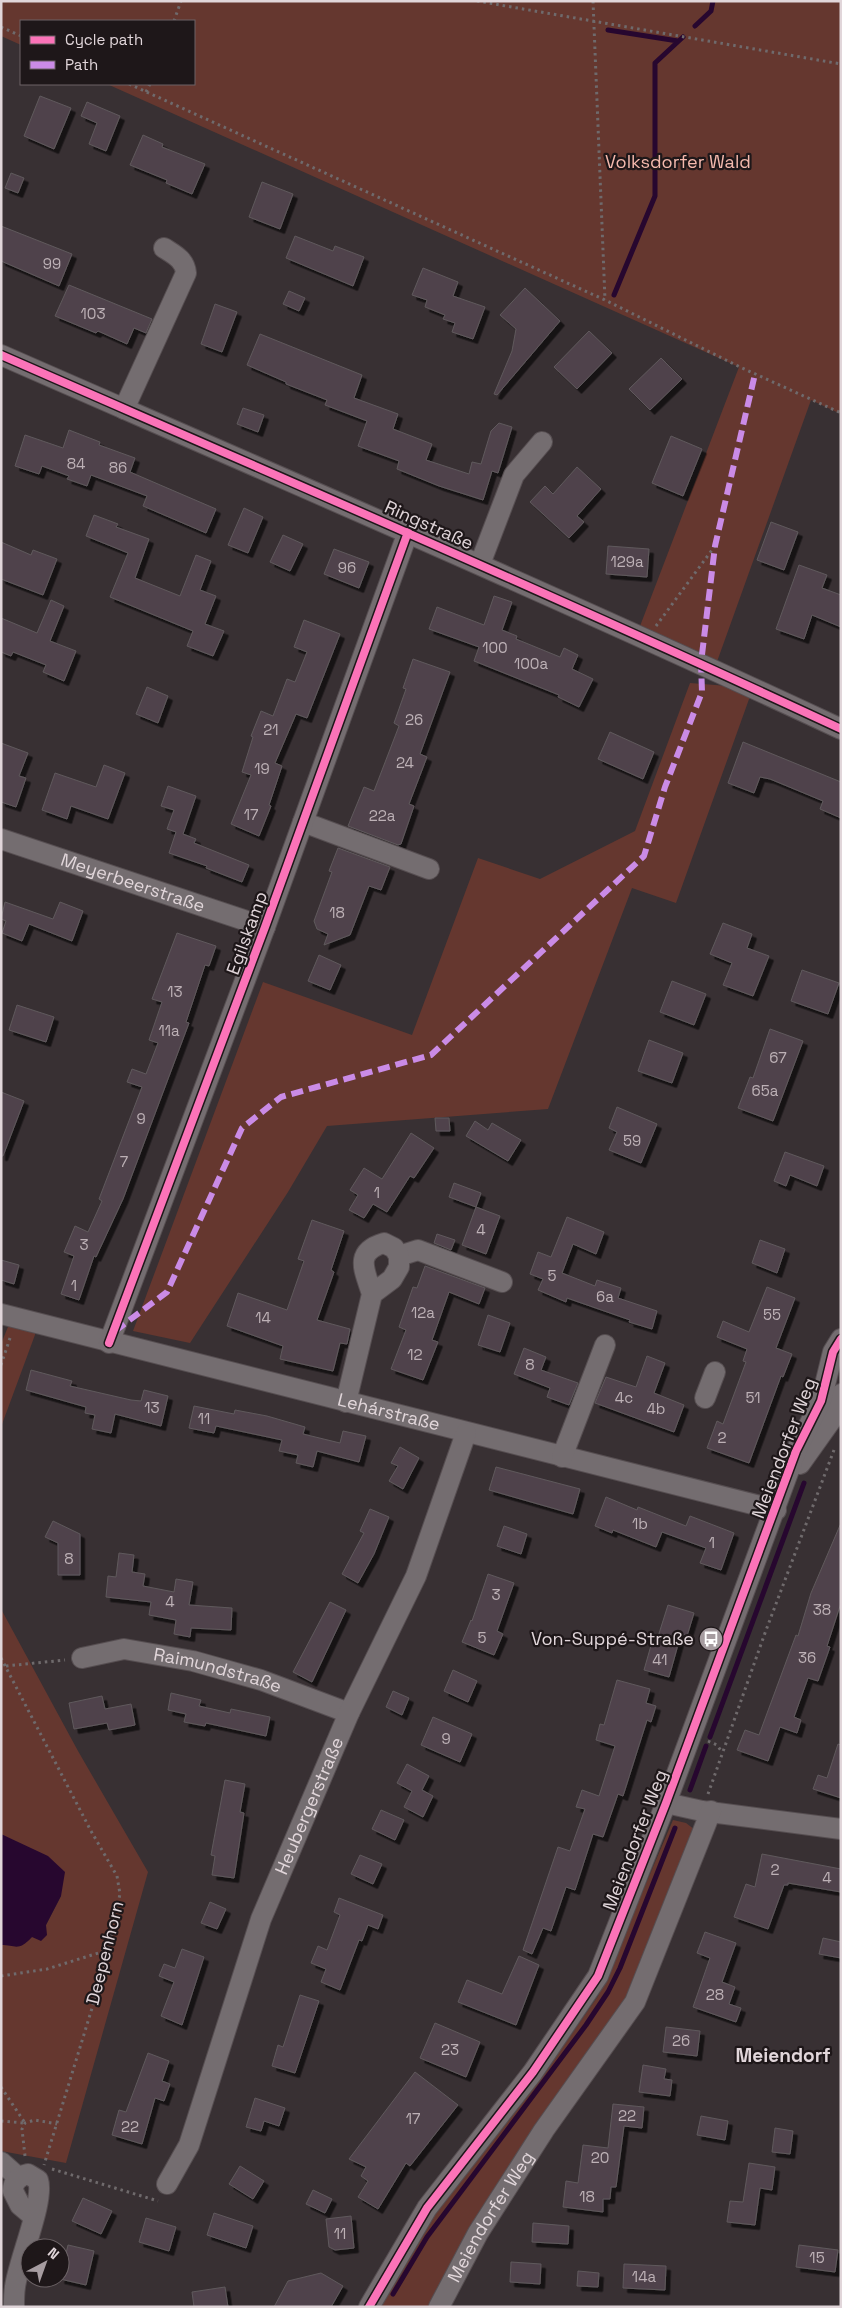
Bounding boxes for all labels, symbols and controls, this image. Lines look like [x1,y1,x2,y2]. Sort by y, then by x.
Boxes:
legend [20,20,195,85]
text: Cycle path [65,30,143,49]
text: Path [65,55,98,74]
park label: Volksdorfer Wald [605,150,751,173]
house number: 99 [43,254,61,273]
house number: 103 [81,304,105,323]
house number: 84 [67,454,85,473]
house number: 86 [109,458,127,477]
street label: Ringstraße [381,495,477,554]
house number: 129a [610,552,644,571]
house number: 96 [338,558,356,577]
house number: 100 [482,638,508,657]
house number: 100a [514,654,548,673]
house number: 26 [405,710,423,729]
house number: 21 [263,720,279,739]
house number: 24 [396,753,414,772]
house number: 19 [254,759,270,778]
house number: 17 [244,805,258,824]
house number: 22a [369,806,396,825]
street label: Meyerbeerstraße [58,848,208,917]
street label: Egilskamp [221,888,272,978]
house number: 18 [329,903,345,922]
house number: 13 [167,982,183,1001]
house number: 11a [158,1021,180,1040]
house number: 67 [769,1048,787,1067]
house number: 65a [752,1081,779,1100]
house number: 9 [136,1109,146,1128]
house number: 59 [623,1131,641,1150]
house number: 7 [120,1152,128,1171]
house number: 1 [374,1183,380,1202]
house number: 4 [476,1220,486,1239]
house number: 3 [79,1235,89,1254]
house number: 5 [548,1266,557,1285]
house number: 1 [71,1276,77,1295]
house number: 6a [596,1287,614,1306]
house number: 12a [411,1303,435,1322]
house number: 55 [763,1305,781,1324]
house number: 14 [255,1308,271,1327]
house number: 12 [407,1345,423,1364]
house number: 8 [525,1355,535,1374]
street label: Meiendorfer Weg [746,1374,821,1522]
street label: Lehárstraße [335,1388,443,1436]
house number: 4c [615,1388,633,1407]
house number: 51 [745,1388,761,1407]
house number: 13 [144,1398,160,1417]
house number: 4b [646,1399,666,1418]
house number: 11 [198,1409,210,1428]
house number: 2 [717,1428,727,1447]
house number: 1b [632,1514,648,1533]
house number: 1 [709,1533,715,1552]
house number: 8 [64,1549,74,1568]
house number: 3 [491,1585,501,1604]
house number: 4 [165,1592,175,1611]
house number: 38 [813,1600,831,1619]
bus stop icon: Von-Suppé-Straße [698,1626,724,1652]
place label: Von-Suppé-Straße [531,1627,694,1650]
house number: 5 [478,1628,487,1647]
street label: Raimundstraße [152,1642,285,1698]
house number: 36 [798,1648,816,1667]
house number: 41 [652,1650,668,1669]
house number: 9 [441,1729,451,1748]
street label: Heubergerstraße [269,1733,348,1878]
street label: Meiendorfer Weg [597,1766,672,1914]
house number: 2 [770,1860,780,1879]
house number: 4 [822,1868,832,1887]
street label: Deepenhorn [80,1898,129,2007]
house number: 28 [706,1985,724,2004]
house number: 26 [672,2031,690,2050]
house number: 23 [441,2040,459,2059]
district label: Meiendorf [735,2043,831,2068]
house number: 22 [618,2106,636,2125]
house number: 17 [406,2109,420,2128]
house number: 22 [121,2117,139,2136]
street label: Meiendorfer Weg [442,2147,538,2286]
house number: 20 [591,2148,609,2167]
house number: 18 [579,2187,595,2206]
house number: 11 [334,2224,346,2243]
north arrow [20,2238,70,2288]
text: N [44,2243,63,2263]
house number: 15 [809,2248,825,2267]
house number: 14a [632,2267,657,2286]

